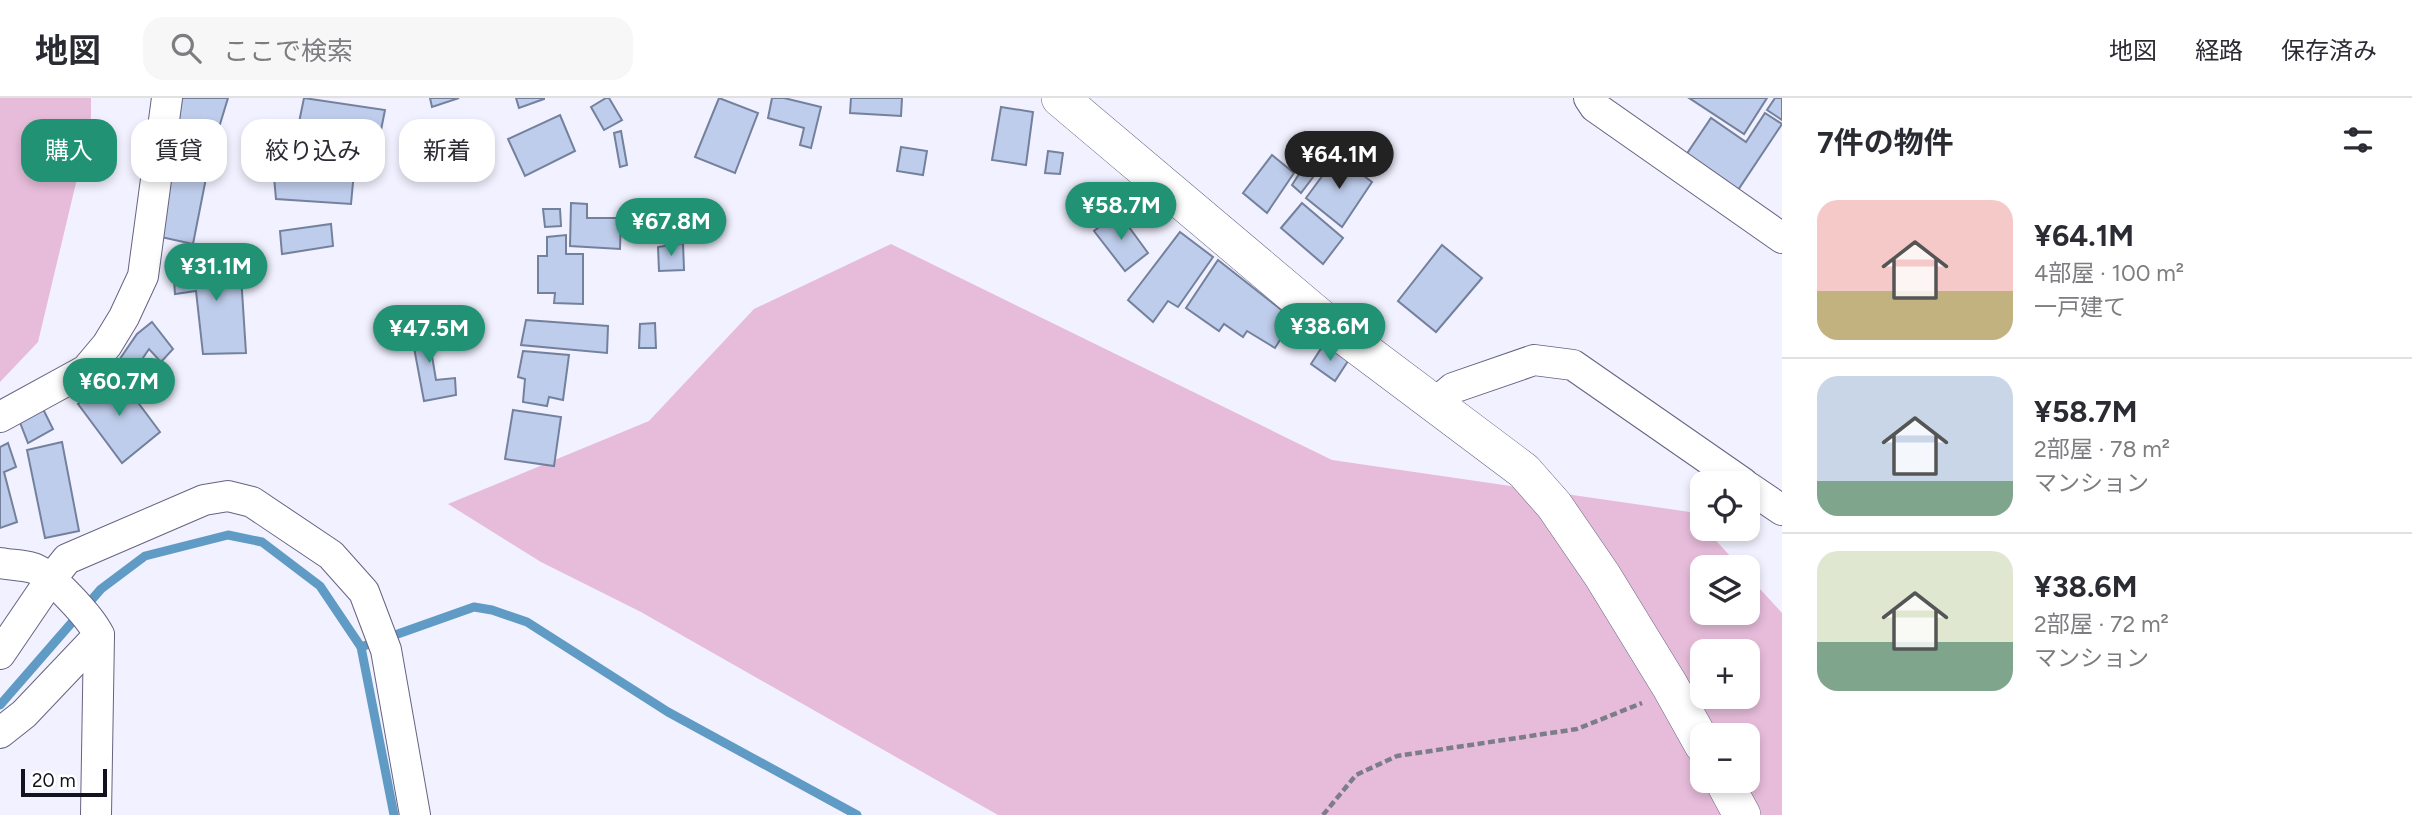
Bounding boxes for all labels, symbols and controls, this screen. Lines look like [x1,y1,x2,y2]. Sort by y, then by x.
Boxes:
search box [143,17,633,80]
icon: search [167,29,205,67]
text: 地図 [35,31,101,70]
text: ここで検索 [223,35,353,67]
text: 地図 [2109,36,2157,65]
text: 経路 [2195,36,2243,65]
text: 保存済み [2281,36,2377,65]
chip: 購入 [21,119,117,182]
chip: 賃貸 [131,119,227,182]
chip: 絞り込み [241,119,385,182]
chip: 新着 [399,119,495,182]
icon: filters [2339,121,2377,159]
text: 7件の物件 [1817,124,1954,161]
pin: ¥64.1M [1282,132,1396,191]
text: ¥64.1M [1301,140,1377,168]
pin: ¥58.7M [1064,183,1178,242]
text: ¥58.7M [1081,191,1161,219]
pin: ¥67.8M [614,198,728,258]
text: ¥67.8M [631,207,711,235]
text: ¥64.1M [2034,217,2134,254]
icon: home [1873,228,1957,312]
pin: ¥31.1M [159,244,273,303]
text: ¥31.1M [180,252,252,280]
text: 4部屋 · 100 m² [2034,259,2184,287]
text: 一戸建て [2034,293,2126,321]
pin: ¥38.6M [1273,303,1387,363]
pin: ¥47.5M [372,306,486,365]
text: ¥38.6M [1290,312,1370,340]
text: ¥47.5M [389,314,469,342]
pin: ¥60.7M [62,358,176,418]
text: ¥60.7M [79,367,159,395]
text: ¥58.7M [2034,393,2138,430]
icon: home [1873,404,1957,488]
text: 2部屋 · 78 m² [2034,435,2170,463]
text: マンション [2034,469,2149,497]
map controls [1690,471,1760,793]
button: locate [1690,471,1760,541]
button: layers [1690,555,1760,625]
text: ¥38.6M [2034,568,2137,605]
icon: home [1873,579,1957,663]
text: 2部屋 · 72 m² [2034,610,2169,638]
button: + [1690,639,1760,709]
text: マンション [2034,644,2149,672]
button: − [1690,723,1760,793]
scale bar [21,766,107,798]
text: 20 m [32,769,76,792]

